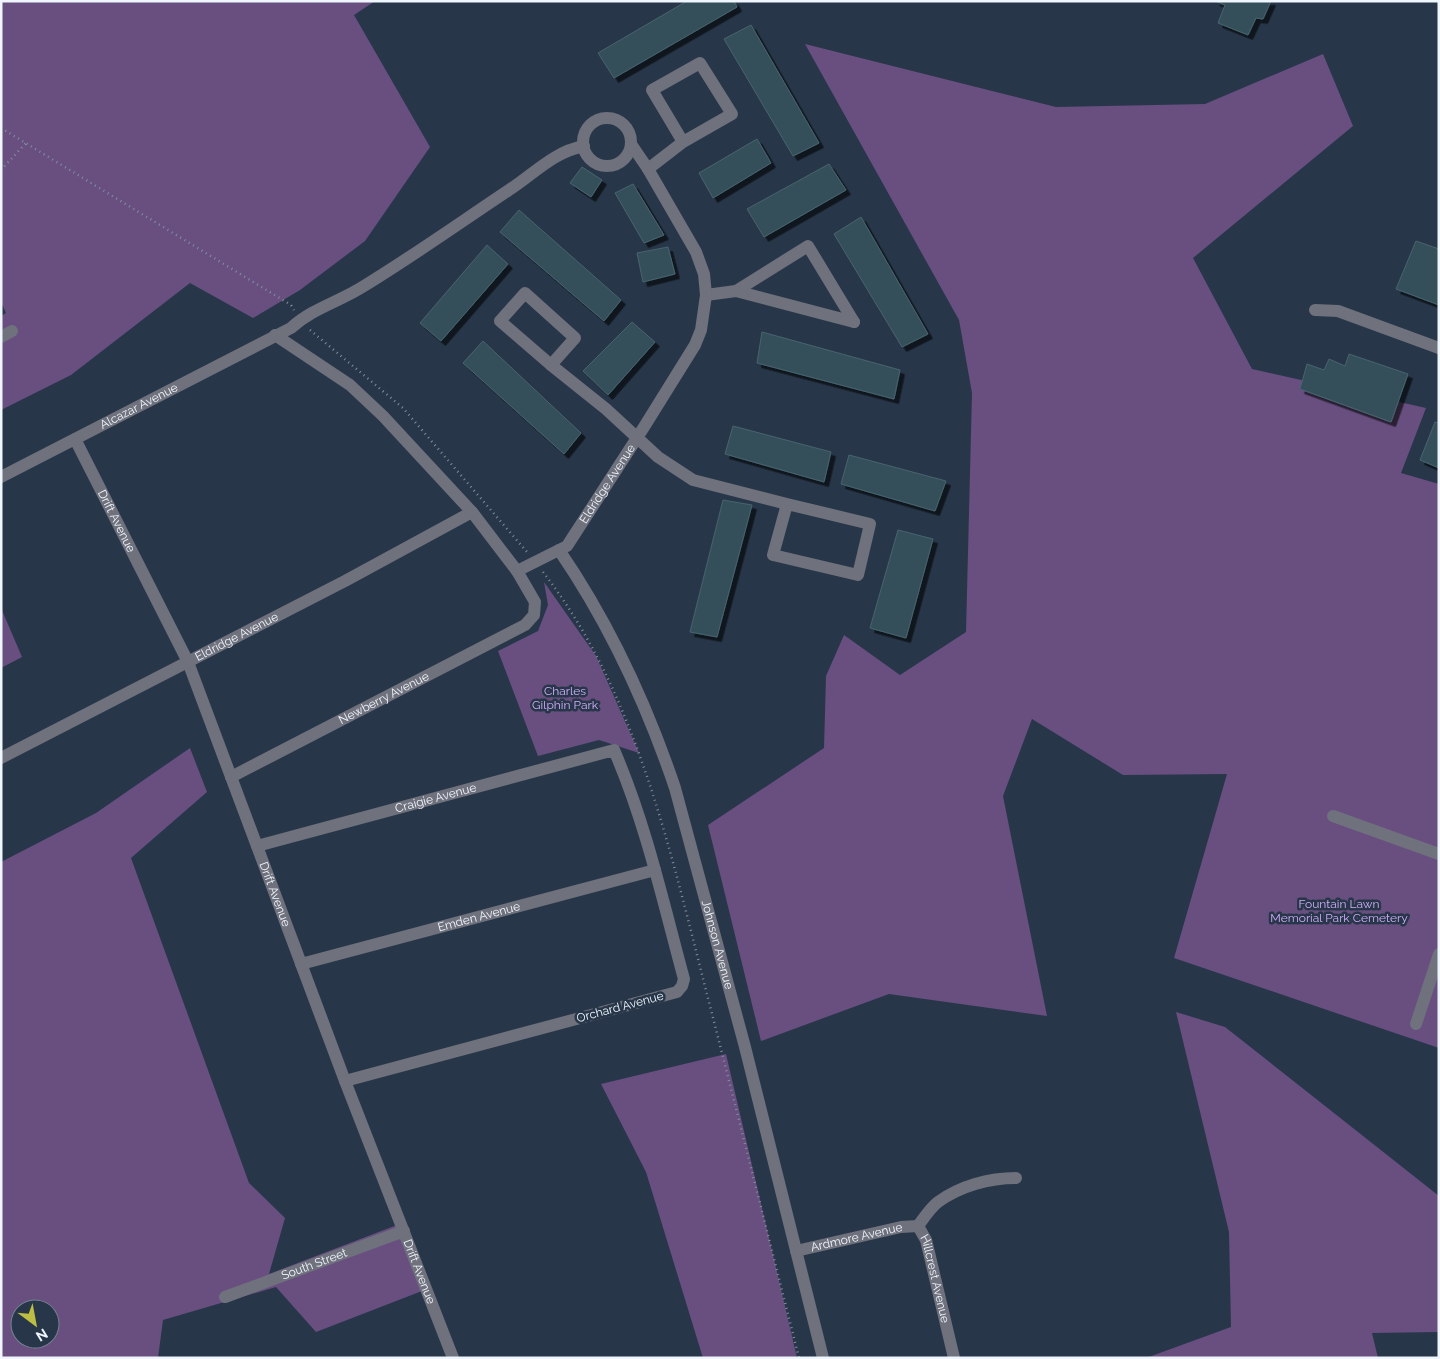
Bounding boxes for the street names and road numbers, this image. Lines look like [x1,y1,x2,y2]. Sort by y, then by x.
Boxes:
street label: Alcazar Avenue [98,380,180,432]
street label: Eldridge Avenue [576,442,638,526]
street label: Drift Avenue [95,487,138,555]
street label: Eldridge Avenue [193,610,281,664]
street label: Newberry Avenue [336,669,431,727]
street label: Craigie Avenue [394,780,478,816]
street label: Drift Avenue [256,860,294,929]
street label: Emden Avenue [436,899,522,934]
street label: Johnson Avenue [699,899,736,991]
street label: Orchard Avenue [575,989,665,1025]
street label: Ardmore Avenue [809,1220,904,1254]
street label: Hillcrest Avenue [917,1232,952,1324]
street label: Drift Avenue [400,1237,438,1306]
street label: South Street [279,1246,349,1283]

